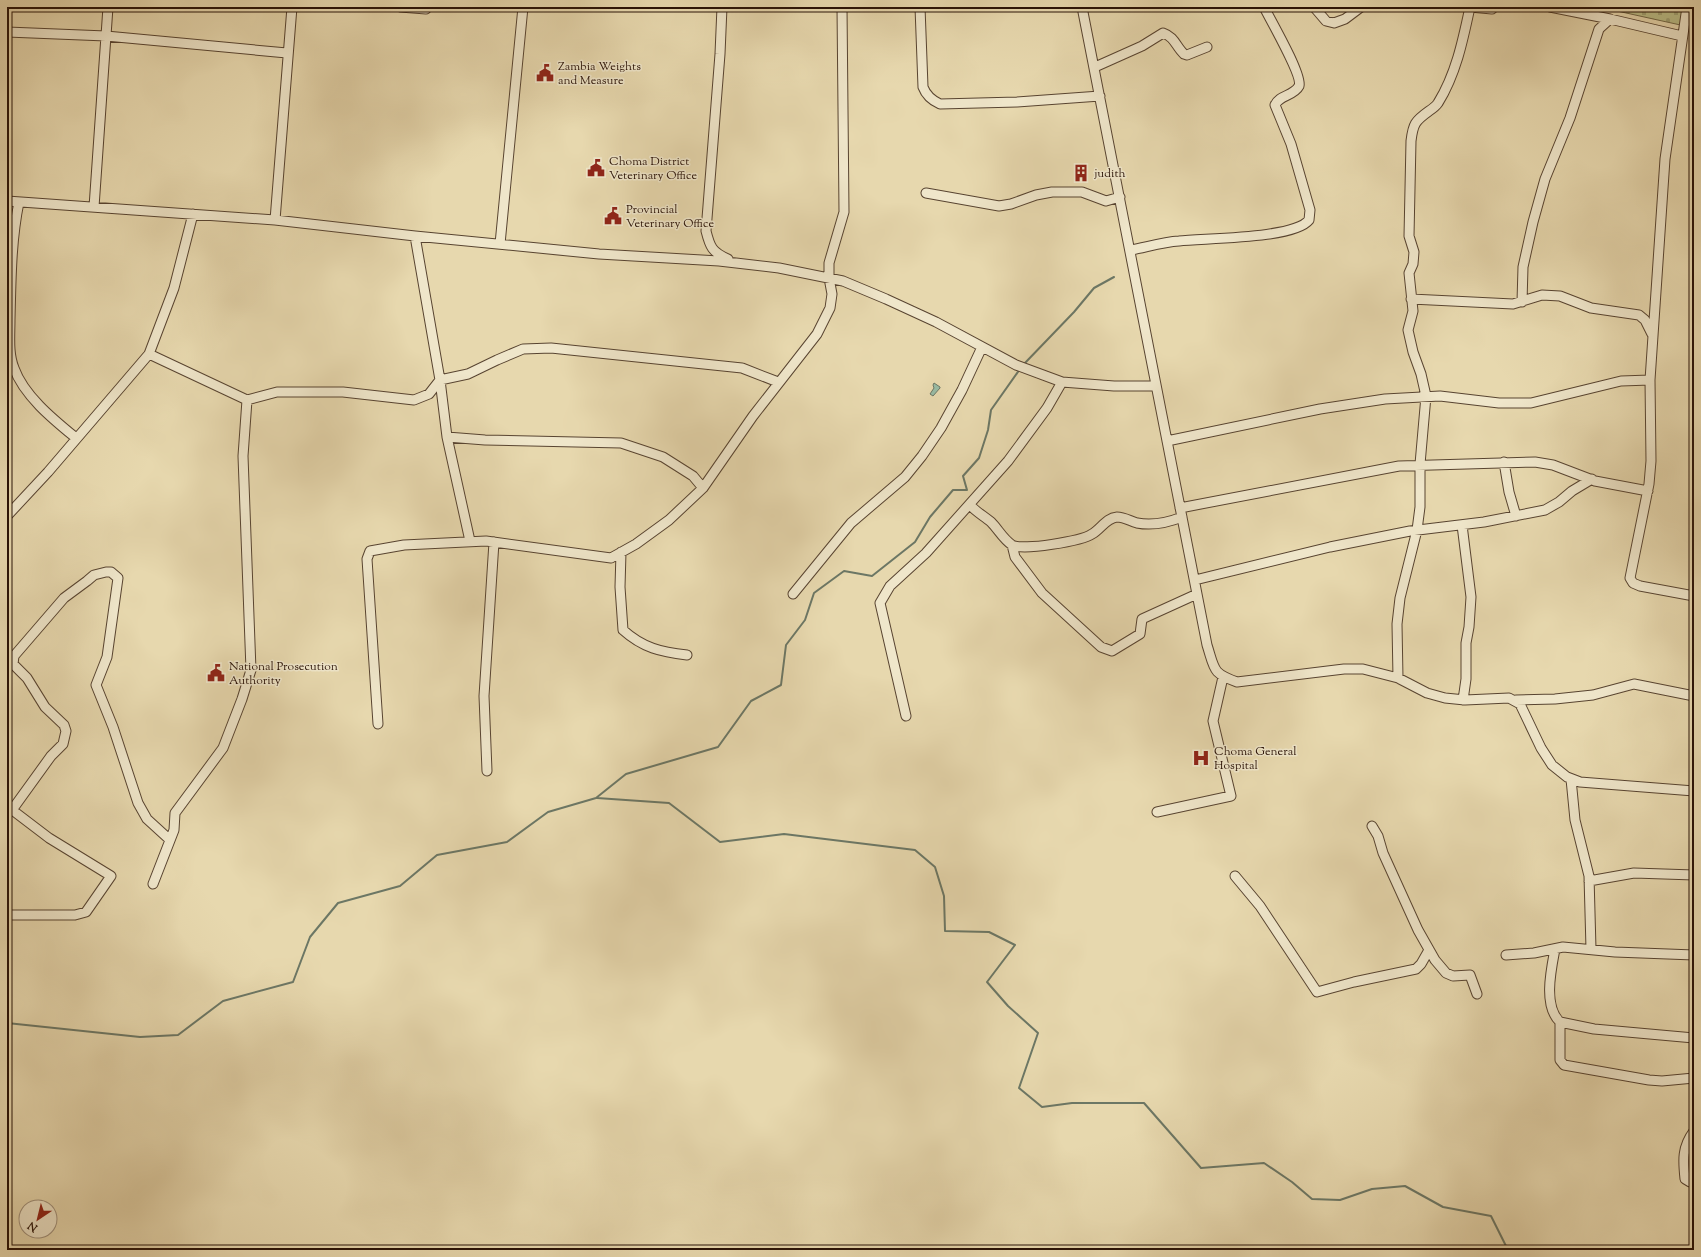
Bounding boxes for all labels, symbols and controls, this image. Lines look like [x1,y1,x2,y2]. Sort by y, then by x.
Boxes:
place label: Zambia Weights and Measure [558,58,641,90]
public building icon: Zambia Weights and Measure [535,63,555,83]
place label: Choma District Veterinary Office [609,153,697,185]
public building icon: Choma District Veterinary Office [586,158,606,178]
building icon: judith [1071,163,1091,183]
place label: judith [1094,165,1126,183]
place label: Provincial Veterinary Office [626,201,714,233]
public building icon: Provincial Veterinary Office [603,206,623,226]
place label: National Prosecution Authority [229,658,338,690]
public building icon: National Prosecution Authority [206,663,226,683]
place label: Choma General Hospital [1214,743,1297,775]
hospital icon: Choma General Hospital [1191,748,1211,768]
north arrow [18,1199,58,1239]
text: N [24,1217,42,1236]

